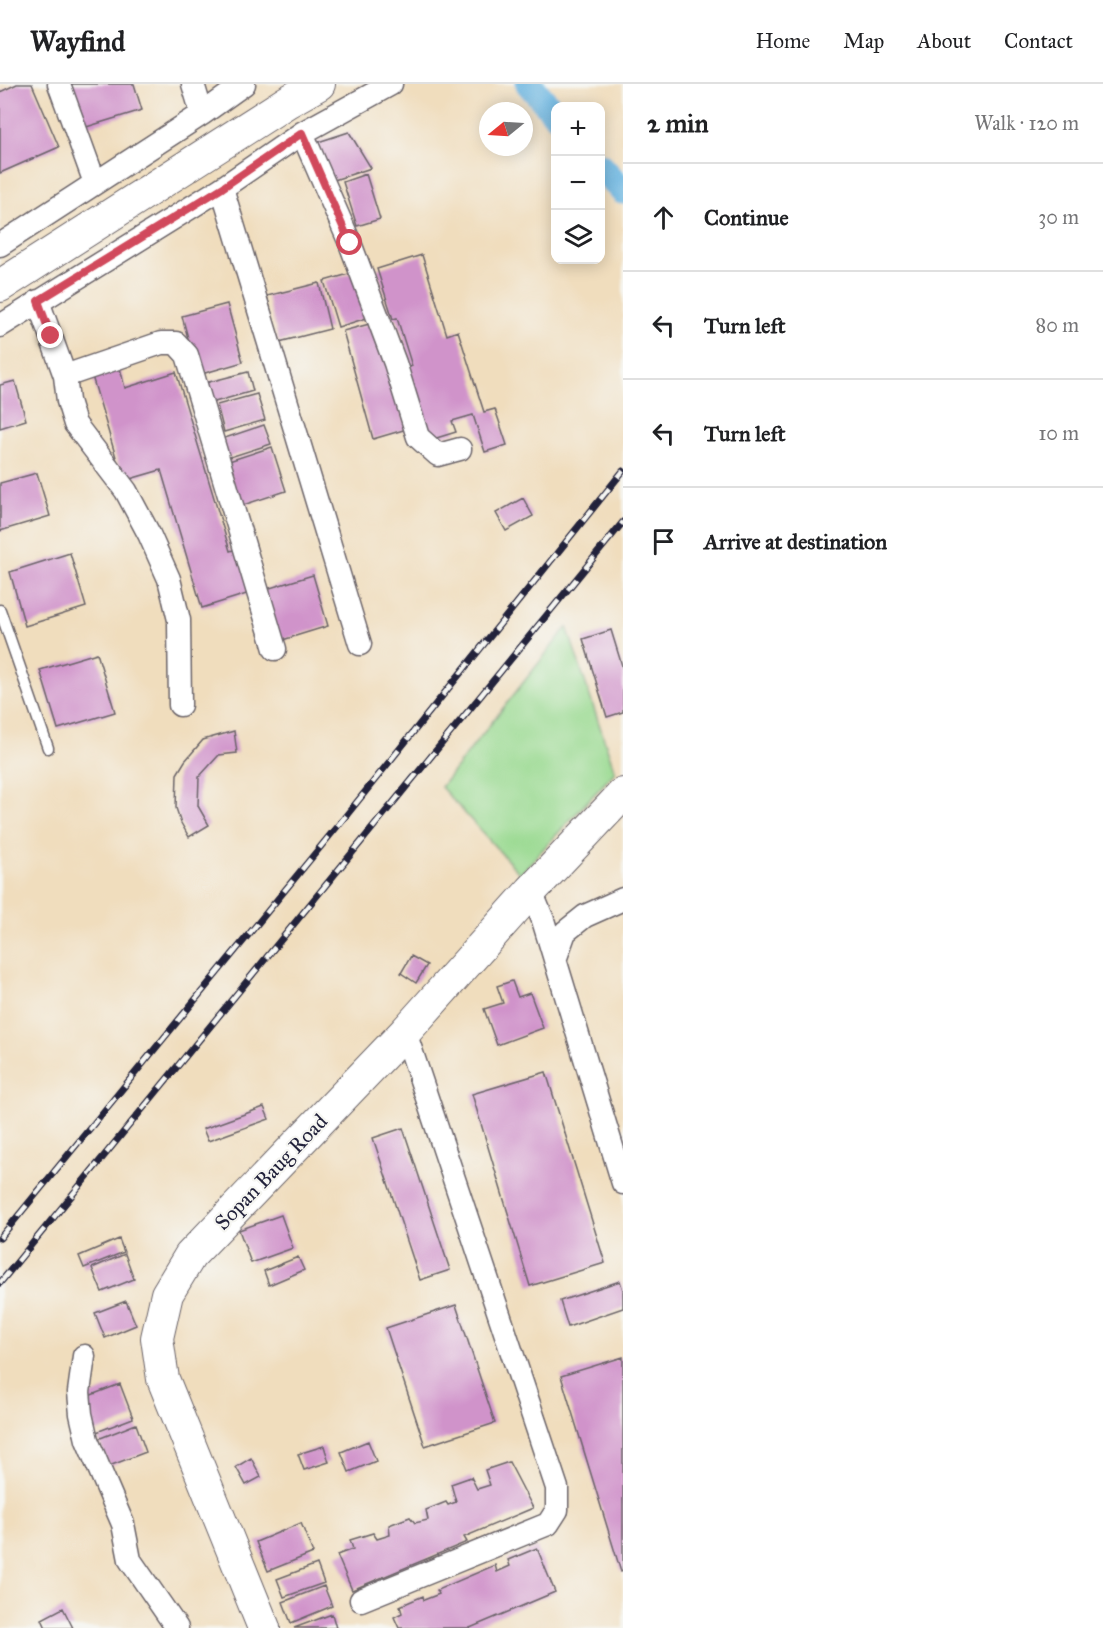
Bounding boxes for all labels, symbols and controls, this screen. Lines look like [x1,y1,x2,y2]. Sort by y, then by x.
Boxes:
text: Wayfind [30,24,125,59]
text: Home [755,28,810,54]
text: Map [843,28,884,54]
text: About [917,28,971,54]
text: Contact [1004,28,1073,54]
north arrow [479,102,533,156]
map controls [551,102,605,264]
button: + [551,102,605,156]
text: 2 min [647,107,708,139]
text: Walk · 120 m [974,111,1079,135]
button: − [551,156,605,210]
icon: ahead [647,201,680,234]
text: Continue [704,204,789,231]
text: 30 m [1038,205,1079,229]
button: layers [551,210,605,264]
route start [336,229,362,255]
icon: left [647,309,680,342]
text: Turn left [704,312,786,339]
text: 80 m [1036,313,1079,337]
route end [37,322,63,348]
icon: left [647,417,680,450]
text: Turn left [704,420,786,447]
text: 10 m [1038,421,1079,445]
icon: arrive [647,525,680,558]
text: Arrive at destination [704,528,887,555]
street label: Sopan Baug Road [209,1108,333,1235]

